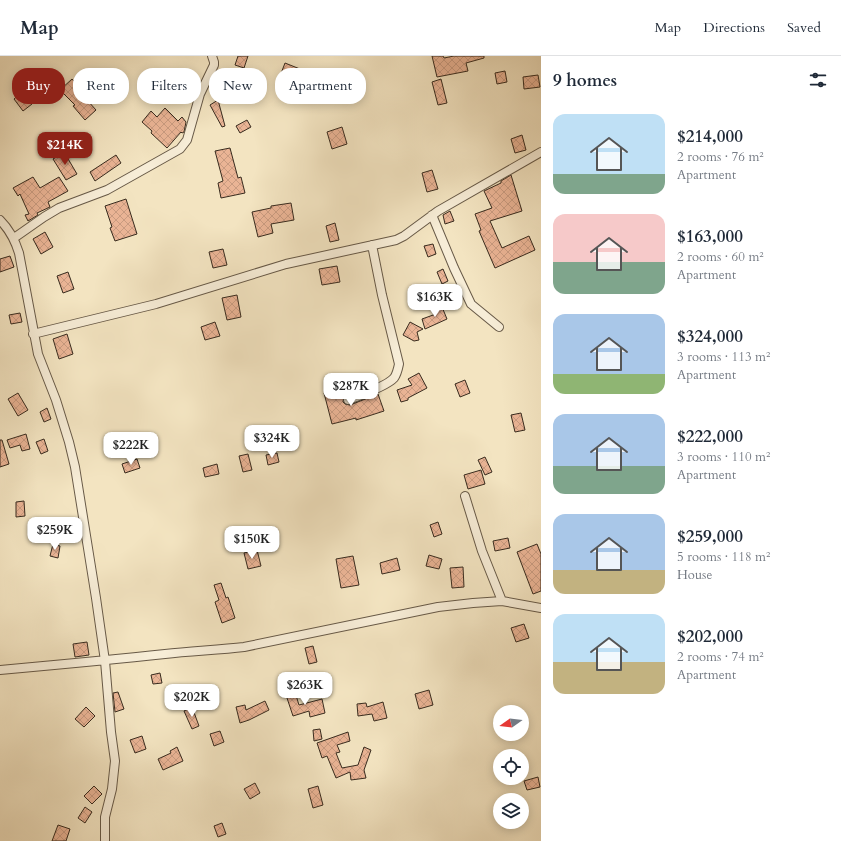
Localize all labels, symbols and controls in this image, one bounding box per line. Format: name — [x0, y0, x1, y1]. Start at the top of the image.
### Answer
text: Map — [20, 15, 59, 41]
text: Map — [655, 18, 681, 37]
text: Directions — [703, 18, 765, 37]
text: Saved — [787, 18, 821, 37]
chip: Buy — [12, 68, 65, 104]
chip: Rent — [73, 68, 129, 104]
chip: Filters — [137, 68, 201, 104]
chip: New — [209, 68, 267, 104]
chip: Apartment — [275, 68, 366, 104]
text: 9 homes — [553, 69, 617, 92]
icon: filters — [807, 69, 829, 91]
text: $214,000 — [677, 125, 743, 148]
icon: home — [585, 130, 633, 178]
pin: $214K — [37, 132, 93, 166]
text: $214K — [46, 136, 84, 154]
text: 2 rooms · 76 m² — [677, 148, 764, 166]
text: Apartment — [677, 166, 736, 184]
text: $163,000 — [677, 225, 743, 248]
icon: home — [585, 230, 633, 278]
text: 2 rooms · 60 m² — [677, 248, 764, 266]
text: Apartment — [677, 266, 736, 284]
pin: $163K — [407, 284, 463, 318]
text: $163K — [416, 288, 454, 306]
text: $324,000 — [677, 325, 743, 348]
icon: home — [585, 330, 633, 378]
text: 3 rooms · 113 m² — [677, 348, 770, 366]
text: Apartment — [677, 366, 736, 384]
pin: $287K — [323, 373, 379, 407]
text: $287K — [332, 377, 370, 395]
pin: $324K — [244, 425, 300, 459]
text: $222,000 — [677, 425, 743, 448]
text: $324K — [253, 429, 291, 447]
icon: home — [585, 430, 633, 478]
pin: $222K — [103, 432, 159, 466]
text: $222K — [112, 436, 150, 454]
text: 3 rooms · 110 m² — [677, 448, 770, 466]
text: Apartment — [677, 466, 736, 484]
pin: $259K — [27, 517, 83, 551]
text: $259K — [36, 521, 74, 539]
text: $259,000 — [677, 525, 743, 548]
pin: $150K — [224, 526, 280, 560]
text: $150K — [233, 530, 271, 548]
icon: home — [585, 530, 633, 578]
text: 5 rooms · 118 m² — [677, 548, 770, 566]
text: House — [677, 566, 712, 584]
text: $202,000 — [677, 625, 743, 648]
icon: home — [585, 630, 633, 678]
text: 2 rooms · 74 m² — [677, 648, 764, 666]
text: Apartment — [677, 666, 736, 684]
pin: $263K — [277, 672, 333, 706]
text: $263K — [286, 676, 324, 694]
pin: $202K — [164, 684, 220, 718]
text: $202K — [173, 688, 211, 706]
north arrow — [493, 705, 529, 741]
map controls — [493, 705, 529, 829]
button: locate — [493, 749, 529, 785]
button: layers — [493, 793, 529, 829]

